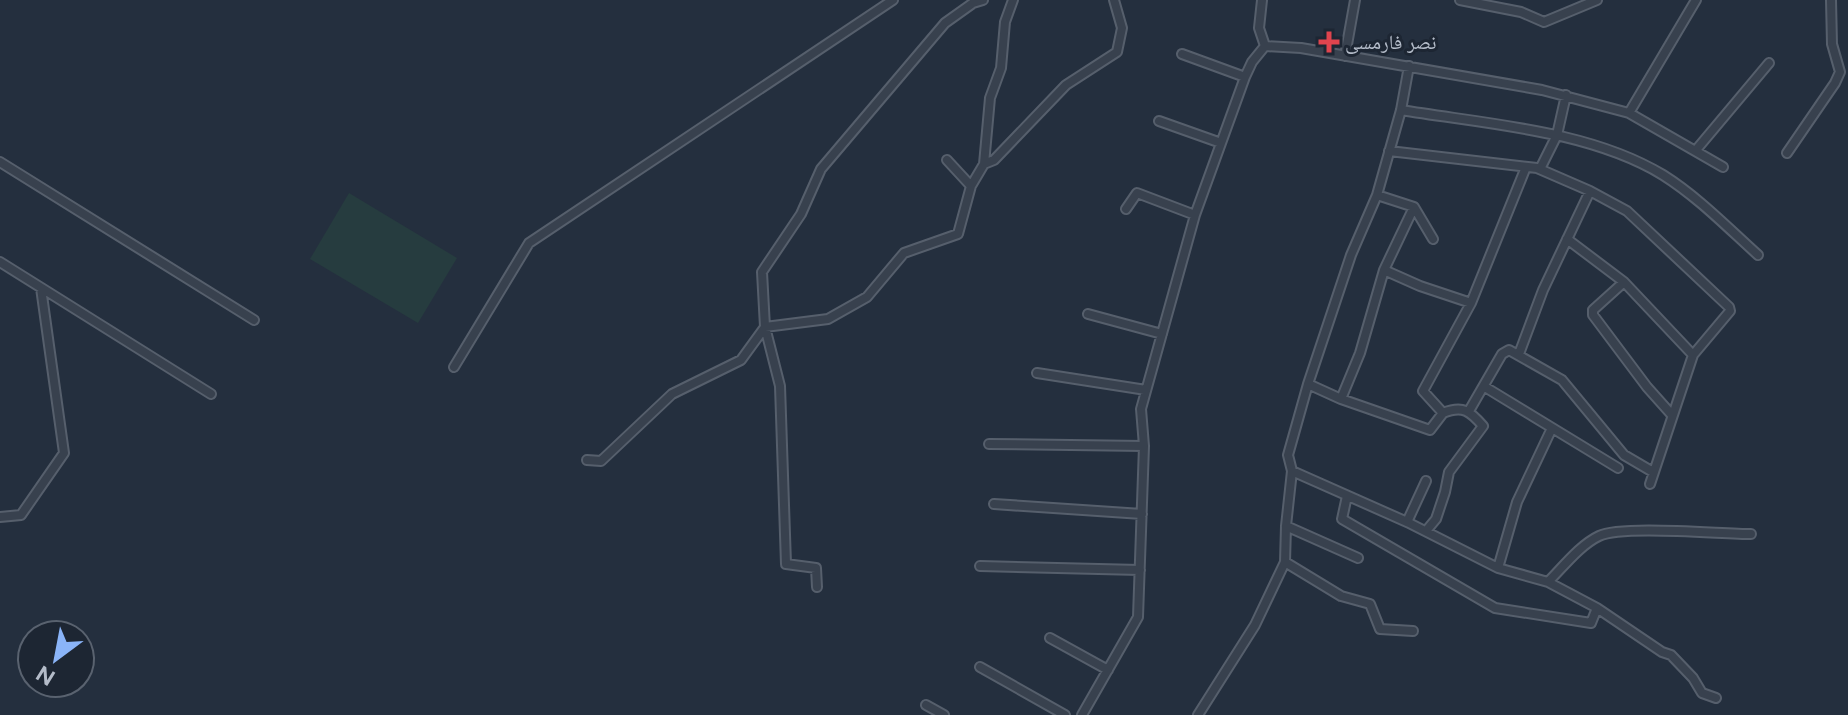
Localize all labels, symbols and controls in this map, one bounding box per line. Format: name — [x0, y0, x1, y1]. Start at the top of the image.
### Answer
place label: نصر فارمسی — [1345, 30, 1436, 54]
marker: نصر فارمسی — [1320, 33, 1338, 51]
north arrow — [16, 619, 96, 699]
text: N — [31, 660, 60, 691]

